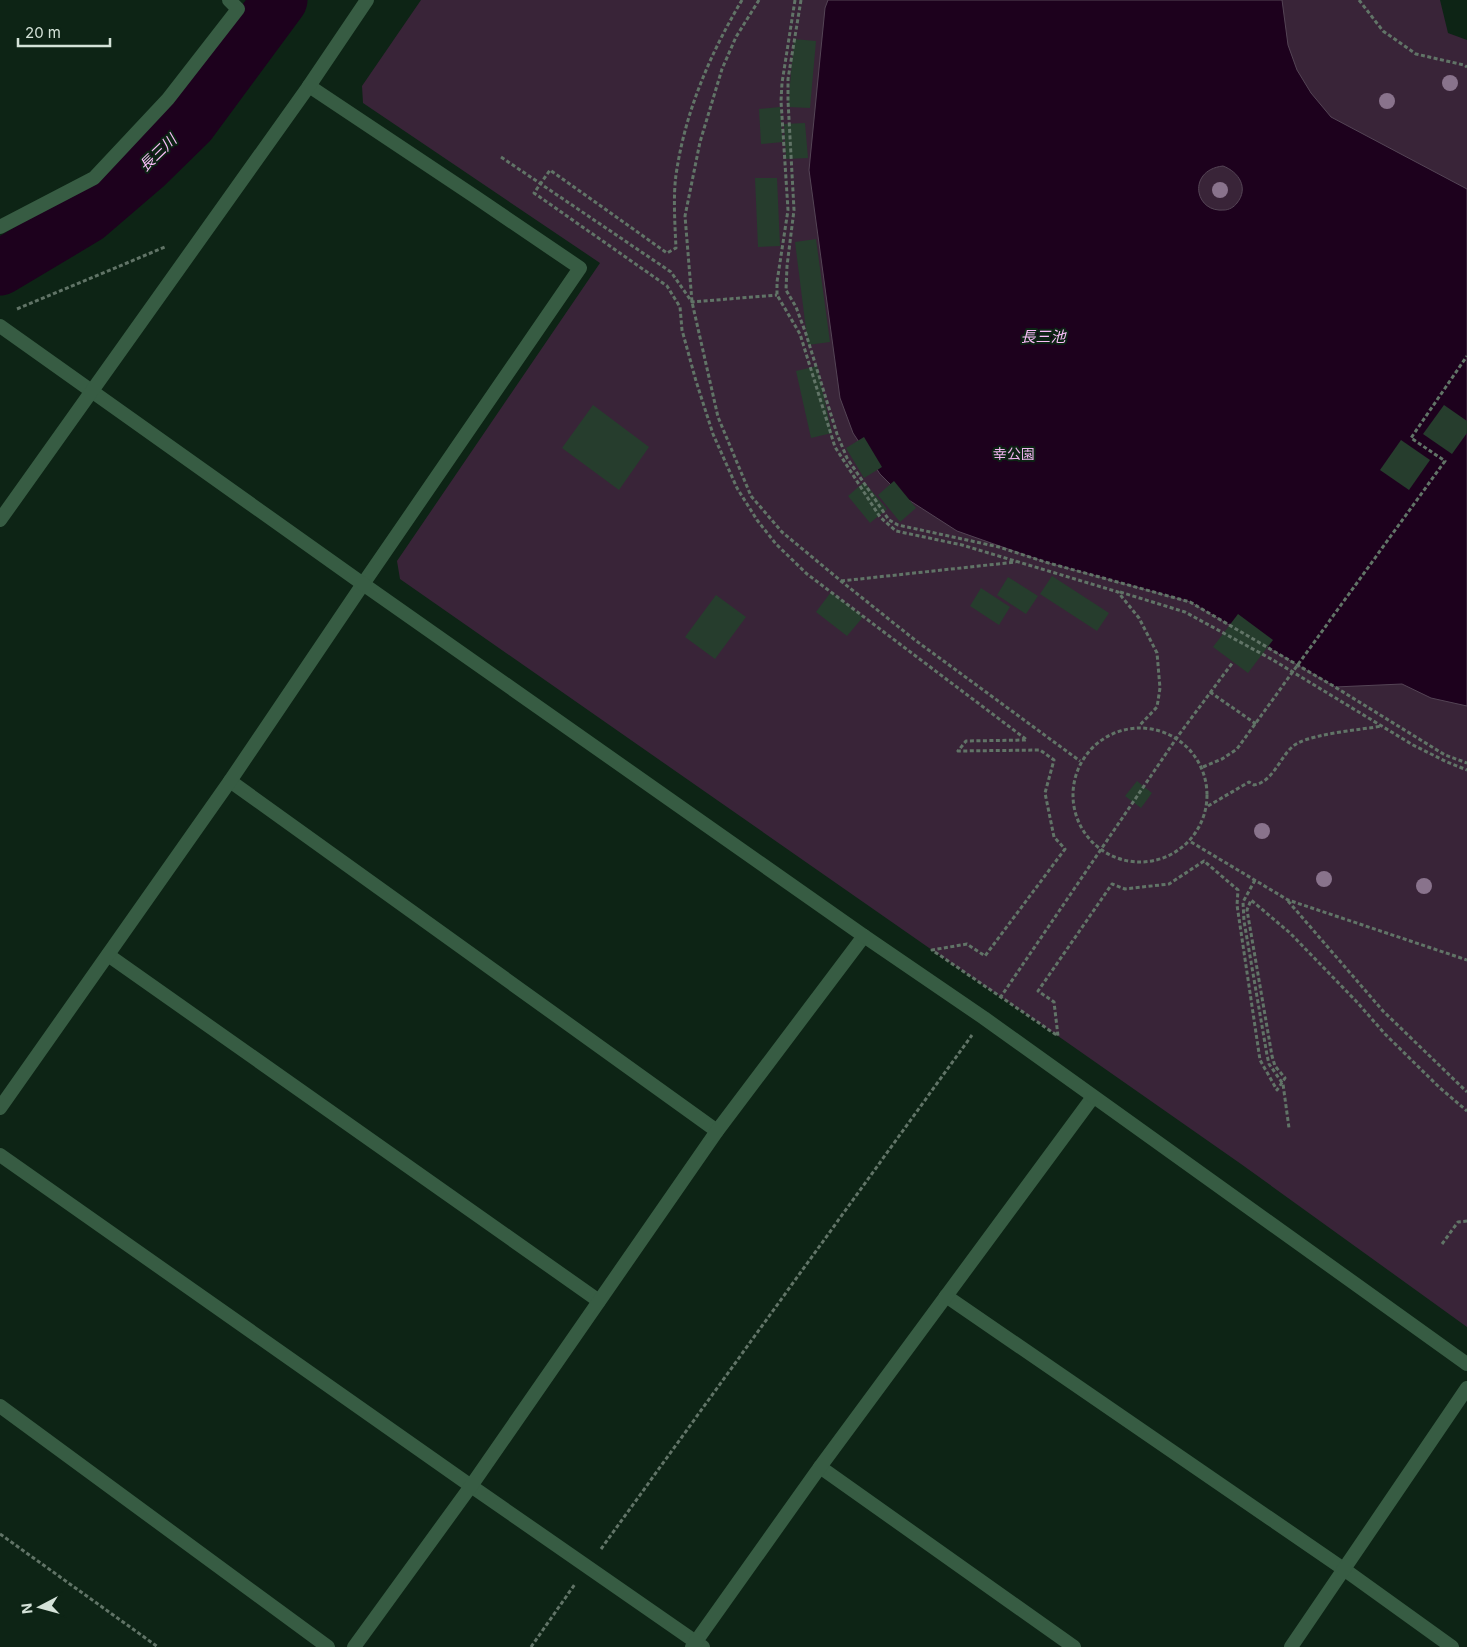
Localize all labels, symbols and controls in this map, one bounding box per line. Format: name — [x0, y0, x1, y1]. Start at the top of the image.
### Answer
scale bar — [18, 15, 110, 47]
text: 20 m — [25, 23, 61, 42]
water label: 長三川 — [135, 129, 182, 175]
water label: 長三池 — [1020, 327, 1067, 346]
park label: 幸公園 — [993, 445, 1035, 462]
north arrow — [15, 1582, 65, 1632]
text: N — [18, 1602, 36, 1615]

